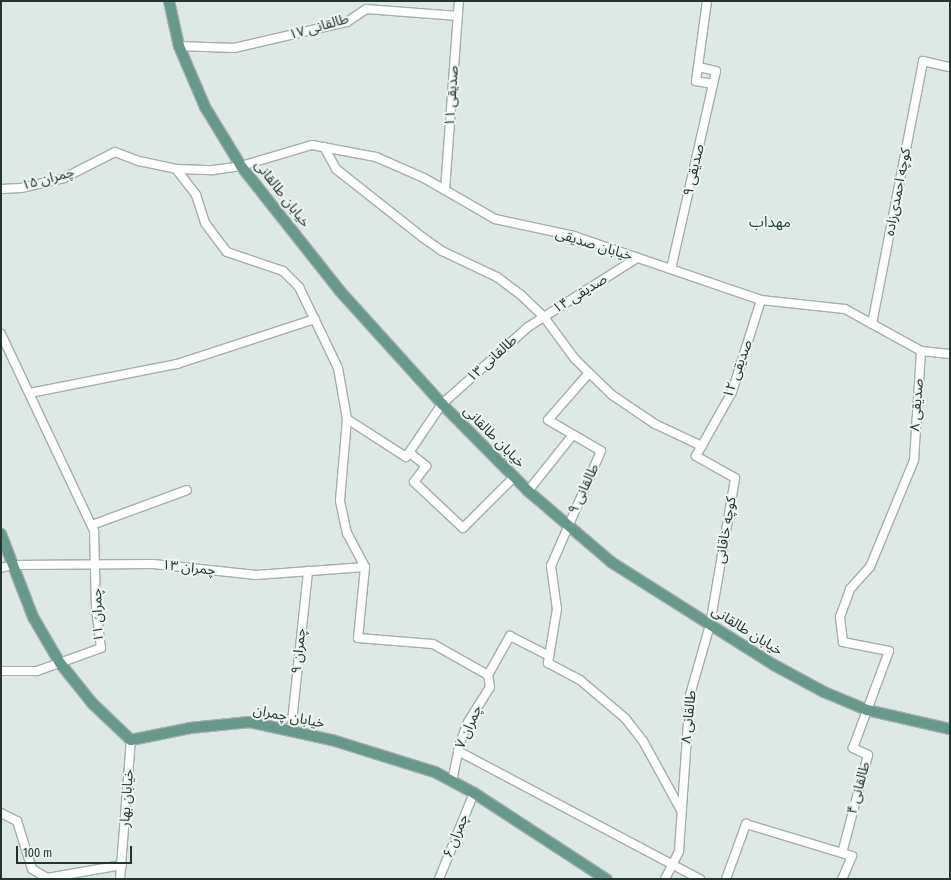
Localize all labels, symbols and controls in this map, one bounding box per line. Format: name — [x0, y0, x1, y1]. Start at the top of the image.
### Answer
street label: طالقانی ۱۷ — [287, 10, 351, 44]
street label: صدیقی ۱۱ — [441, 65, 463, 127]
street label: صدیقی ۹ — [680, 142, 708, 198]
street label: کوچه احمدی‌زاده — [881, 147, 915, 237]
street label: خیابان طالقانی — [251, 157, 313, 231]
street label: چمران ۱۵ — [20, 164, 76, 194]
district label: مهداب — [749, 214, 791, 232]
street label: خیابان صدیقی — [553, 225, 635, 265]
street label: صدیقی ۱۴ — [550, 271, 610, 317]
street label: طالقانی ۱۳ — [464, 332, 520, 386]
street label: صدیقی ۱۲ — [720, 338, 756, 400]
street label: صدیقی ۸ — [907, 378, 927, 432]
street label: خیابان طالقانی — [460, 403, 528, 471]
street label: طالقانی ۹ — [565, 461, 603, 517]
street label: کوچه خاقانی — [712, 495, 740, 565]
street label: چمران ۱۳ — [161, 557, 217, 579]
street label: چمران ۱۱ — [89, 588, 107, 642]
street label: خیابان طالقانی — [708, 603, 786, 659]
street label: چمران ۹ — [288, 627, 310, 675]
street label: طالقانی ۸ — [678, 689, 700, 745]
street label: خیابان چمران — [252, 702, 326, 732]
street label: چمران ۷ — [452, 703, 486, 751]
street label: طالقانی ۴ — [844, 760, 874, 816]
street label: خیابان بهار — [117, 768, 137, 828]
street label: چمران ۶ — [440, 812, 472, 860]
scale bar — [18, 838, 134, 864]
text: 100 m — [23, 846, 52, 860]

